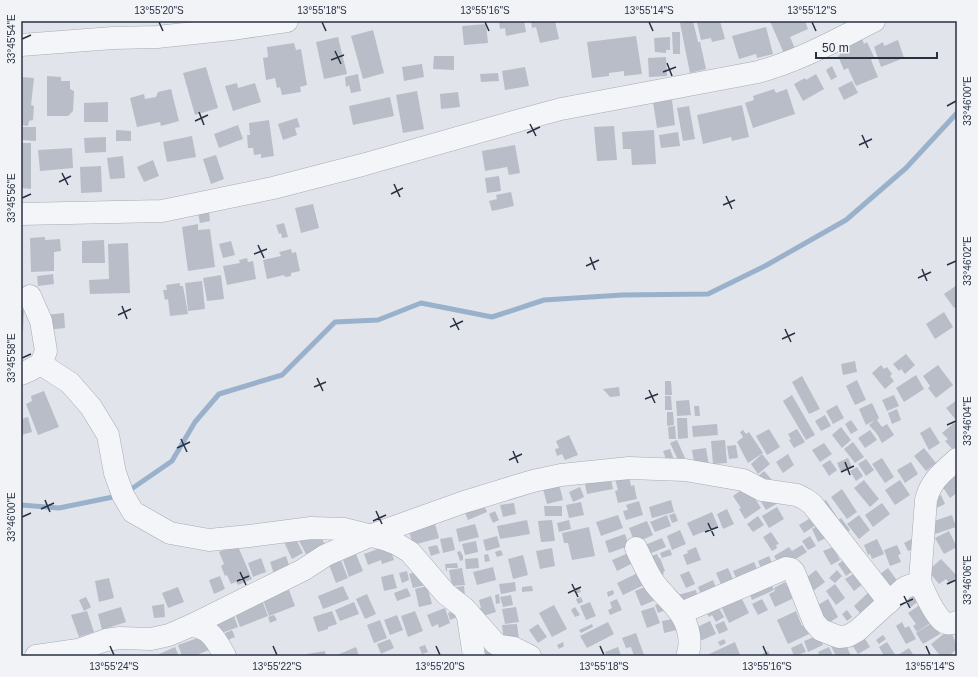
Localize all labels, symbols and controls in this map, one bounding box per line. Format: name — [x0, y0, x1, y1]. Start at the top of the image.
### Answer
text: 13°55'20"S — [134, 5, 184, 16]
text: 13°55'18"S — [297, 5, 347, 16]
text: 13°55'16"S — [460, 5, 510, 16]
text: 13°55'14"S — [624, 5, 674, 16]
text: 13°55'12"S — [787, 5, 837, 16]
text: 33°45'54"E — [6, 14, 17, 64]
scale bar — [816, 34, 937, 60]
text: 50 m — [822, 41, 849, 55]
text: 33°46'00"E — [962, 76, 973, 126]
text: 33°45'56"E — [6, 173, 17, 223]
text: 33°46'02"E — [962, 236, 973, 286]
text: 33°45'58"E — [6, 333, 17, 383]
text: 33°46'04"E — [962, 396, 973, 446]
text: 33°46'00"E — [6, 492, 17, 542]
text: 33°46'06"E — [962, 555, 973, 605]
text: 13°55'24"S — [89, 661, 139, 672]
text: 13°55'22"S — [252, 661, 302, 672]
text: 13°55'20"S — [415, 661, 465, 672]
text: 13°55'18"S — [579, 661, 629, 672]
text: 13°55'16"S — [742, 661, 792, 672]
text: 13°55'14"S — [905, 661, 955, 672]

